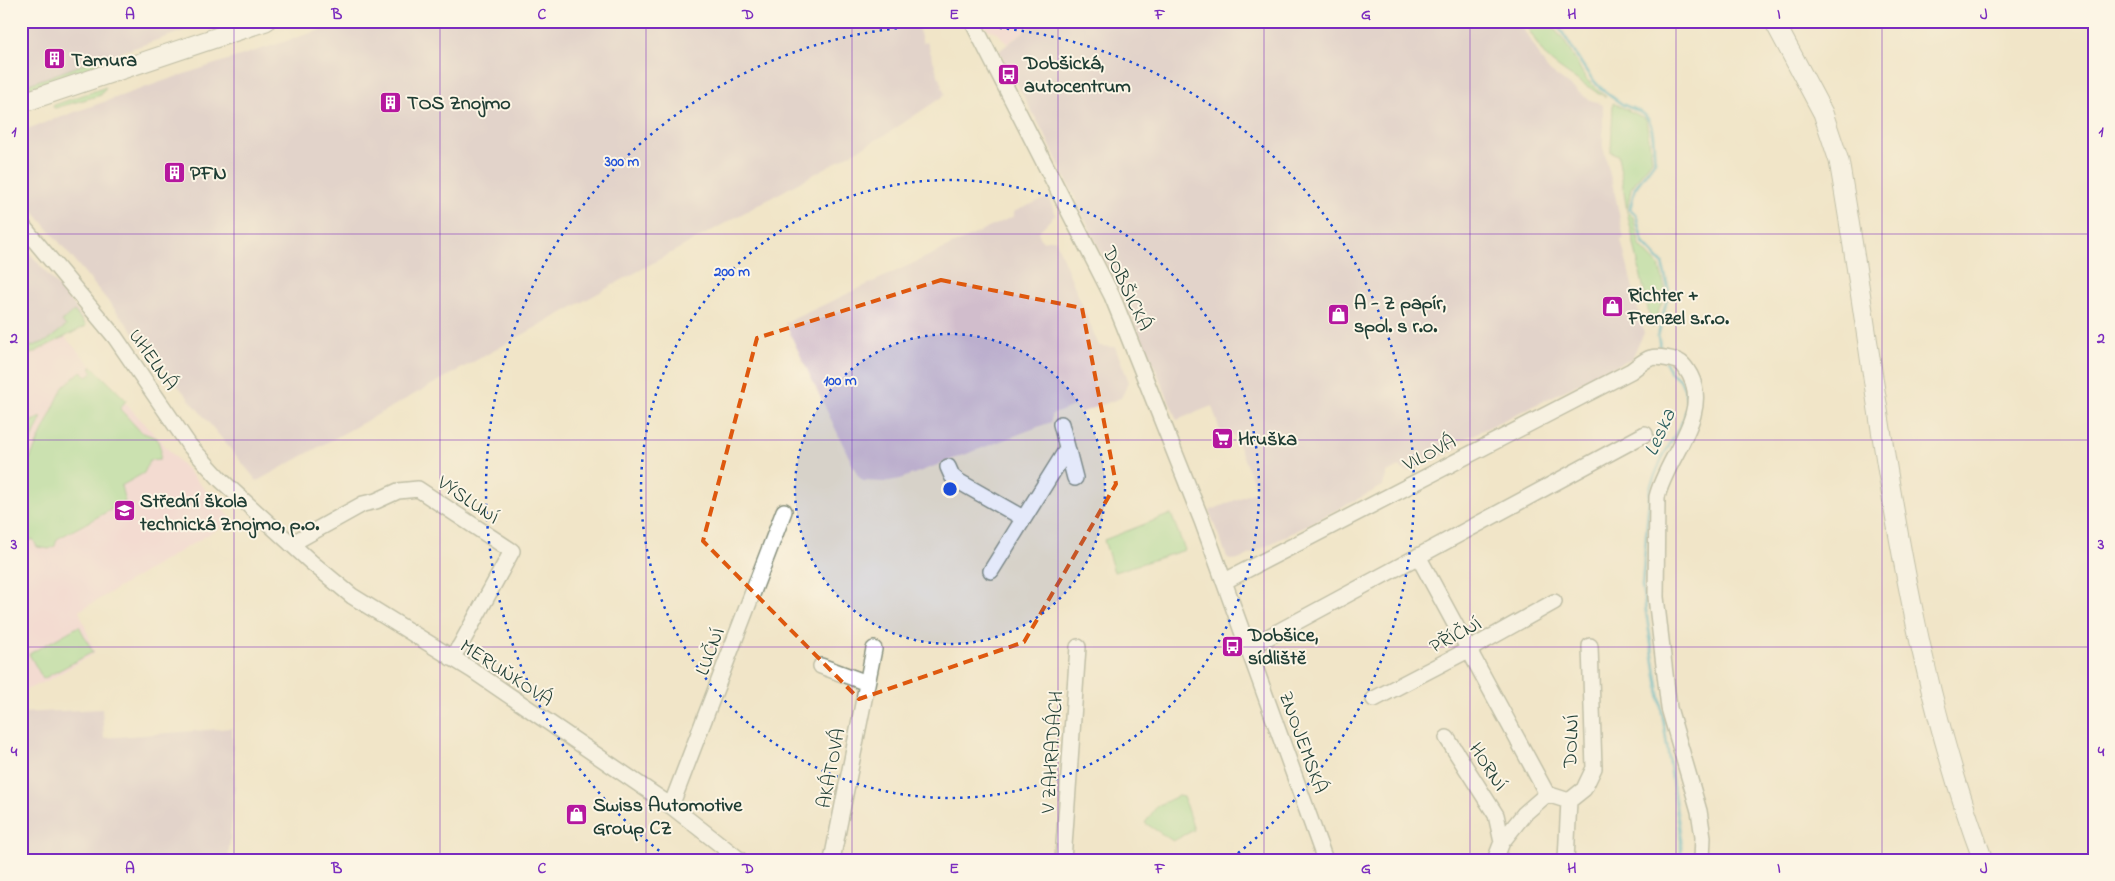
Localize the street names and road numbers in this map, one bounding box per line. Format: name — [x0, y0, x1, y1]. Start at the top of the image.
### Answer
street label: DOBŠICKÁ — [1093, 241, 1158, 336]
street label: UHELNÁ — [120, 324, 184, 397]
street label: VILOVÁ — [1398, 429, 1462, 480]
street label: VÝSLUNÍ — [430, 469, 505, 533]
street label: PŘÍČNÍ — [1425, 610, 1487, 662]
street label: LUČNÍ — [689, 624, 734, 680]
street label: MERUŇKOVÁ — [453, 633, 558, 715]
street label: ZNOJEMSKÁ — [1270, 688, 1334, 798]
street label: V ZAHRADÁCH — [1035, 690, 1072, 815]
street label: DOLNÍ — [1557, 714, 1588, 769]
street label: AKÁTOVÁ — [811, 726, 854, 811]
street label: HORNÍ — [1460, 737, 1513, 797]

